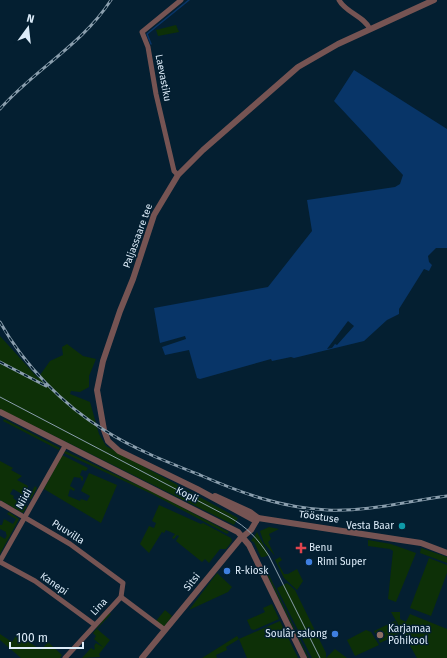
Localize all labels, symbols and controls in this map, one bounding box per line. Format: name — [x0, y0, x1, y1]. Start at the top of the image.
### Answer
north arrow — [8, 8, 48, 48]
text: N — [25, 12, 36, 26]
street label: Laevastiku — [153, 53, 173, 103]
street label: Paljassaare tee — [121, 202, 155, 270]
street label: Kopli — [174, 485, 200, 506]
street label: Niidi — [14, 487, 34, 511]
street label: Tööstuse — [298, 508, 340, 526]
street label: Puuvilla — [50, 517, 86, 547]
place label: Vesta Baar — [346, 520, 394, 532]
marker: Vesta Baar — [397, 521, 407, 531]
place label: Benu — [309, 542, 332, 554]
marker: Benu — [296, 543, 306, 553]
place label: Rimi Super — [317, 556, 367, 568]
marker: Rimi Super — [304, 557, 314, 567]
place label: R-kiosk — [235, 565, 269, 577]
marker: R-kiosk — [222, 566, 232, 576]
street label: Kanepi — [38, 570, 70, 598]
street label: Sitsi — [181, 571, 203, 593]
street label: Lina — [88, 596, 110, 618]
place label: Karjamaa Põhikool — [388, 623, 431, 647]
scale bar — [10, 624, 83, 650]
place label: Soulâr salong — [265, 628, 328, 640]
marker: Soulâr salong — [330, 629, 340, 639]
marker: Karjamaa Põhikool — [375, 630, 385, 640]
text: 100 m — [16, 631, 48, 645]

